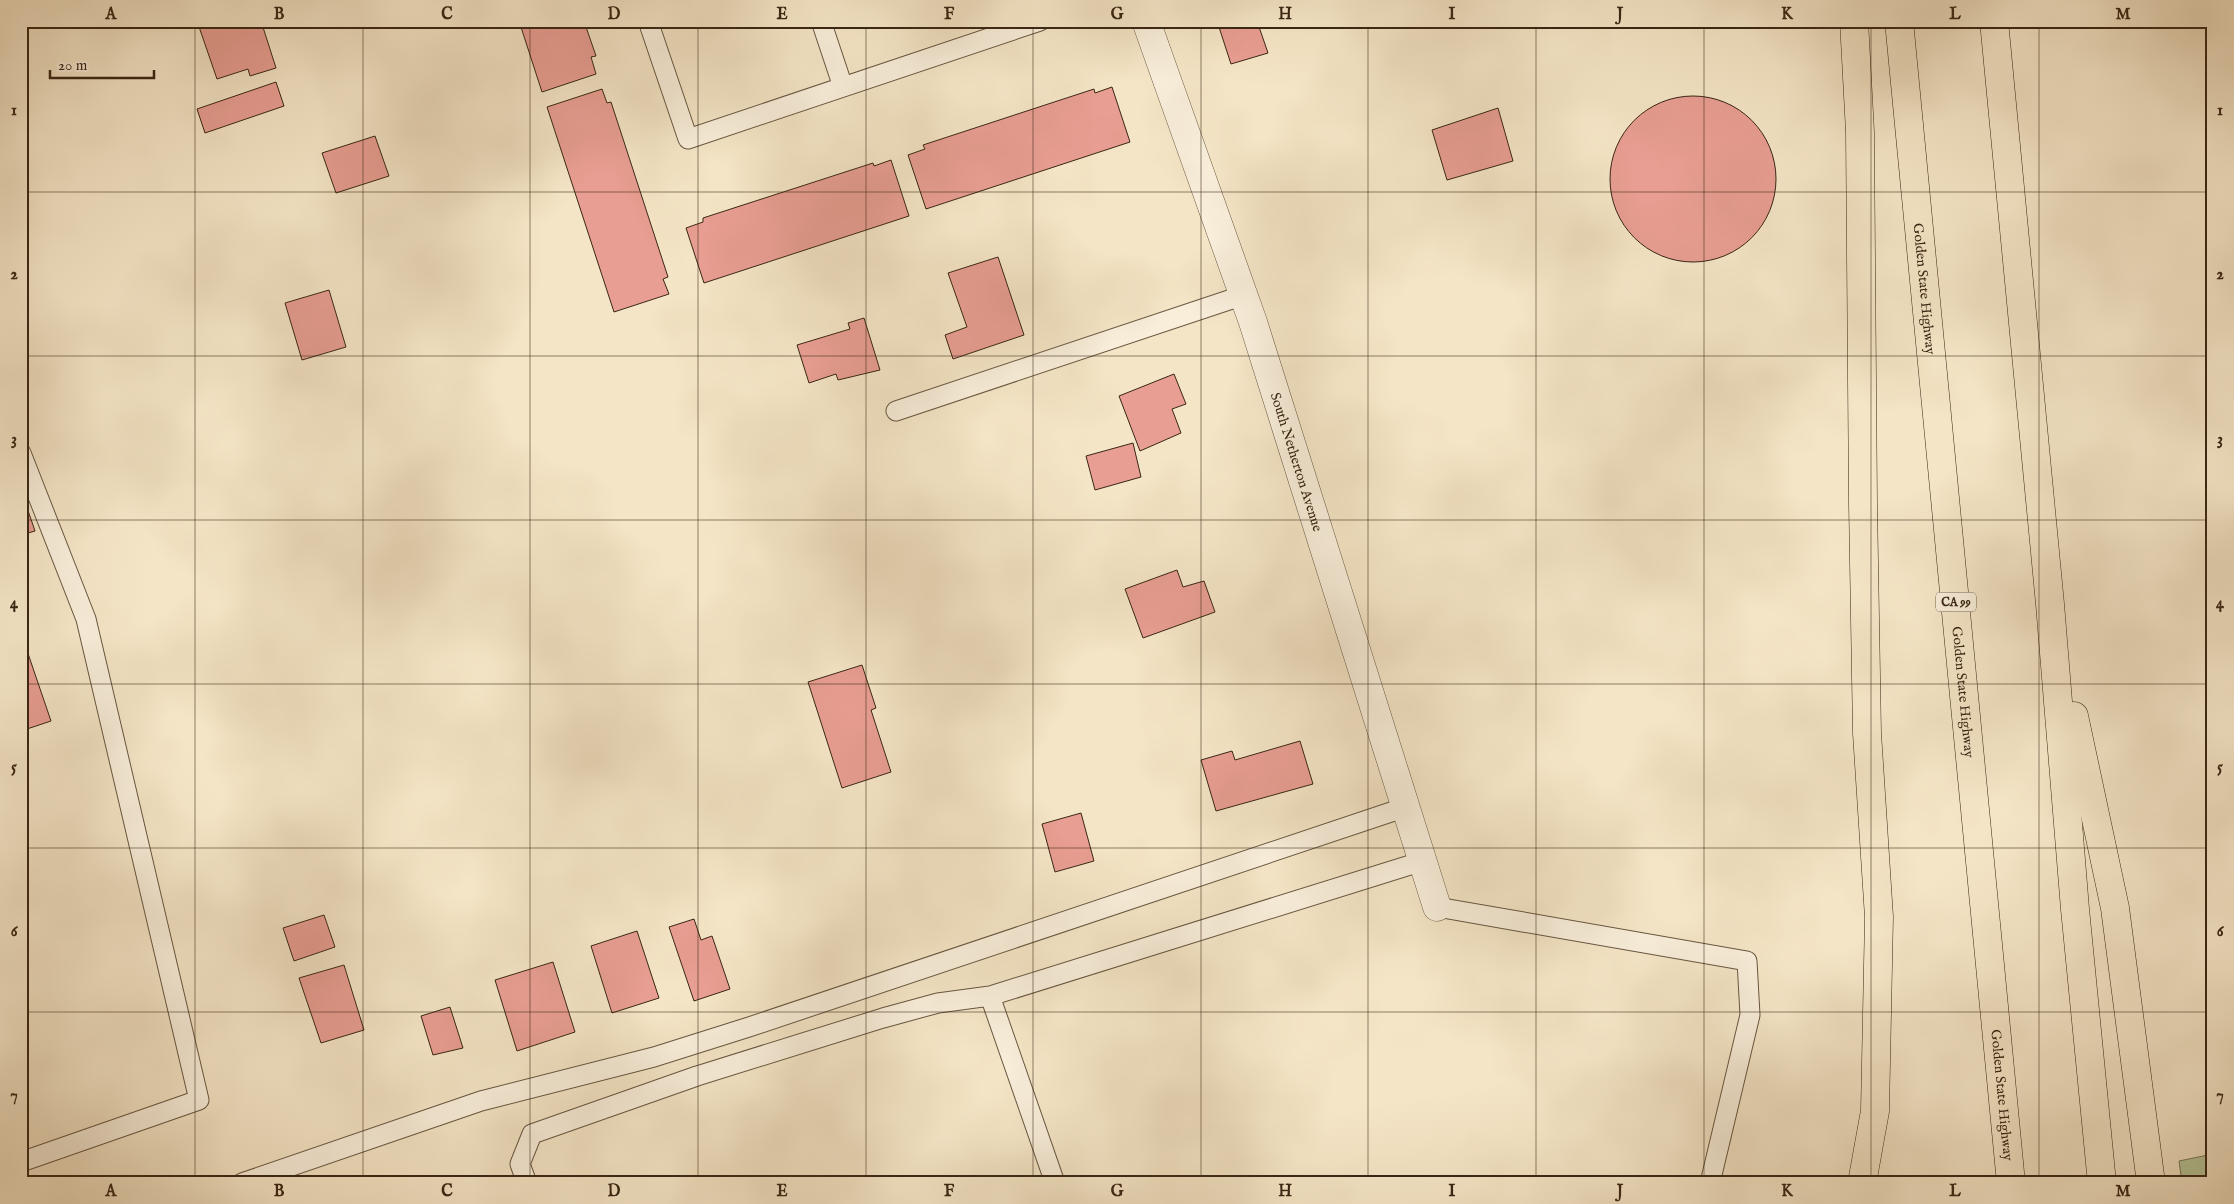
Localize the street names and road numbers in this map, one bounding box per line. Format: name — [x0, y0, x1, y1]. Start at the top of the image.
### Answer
street label: Golden State Highway — [1909, 222, 1939, 355]
street label: South Netherton Avenue — [1266, 390, 1327, 534]
road number: CA 99 — [1936, 592, 1976, 612]
street label: Golden State Highway — [1947, 625, 1978, 759]
street label: Golden State Highway — [1986, 1029, 2017, 1162]

